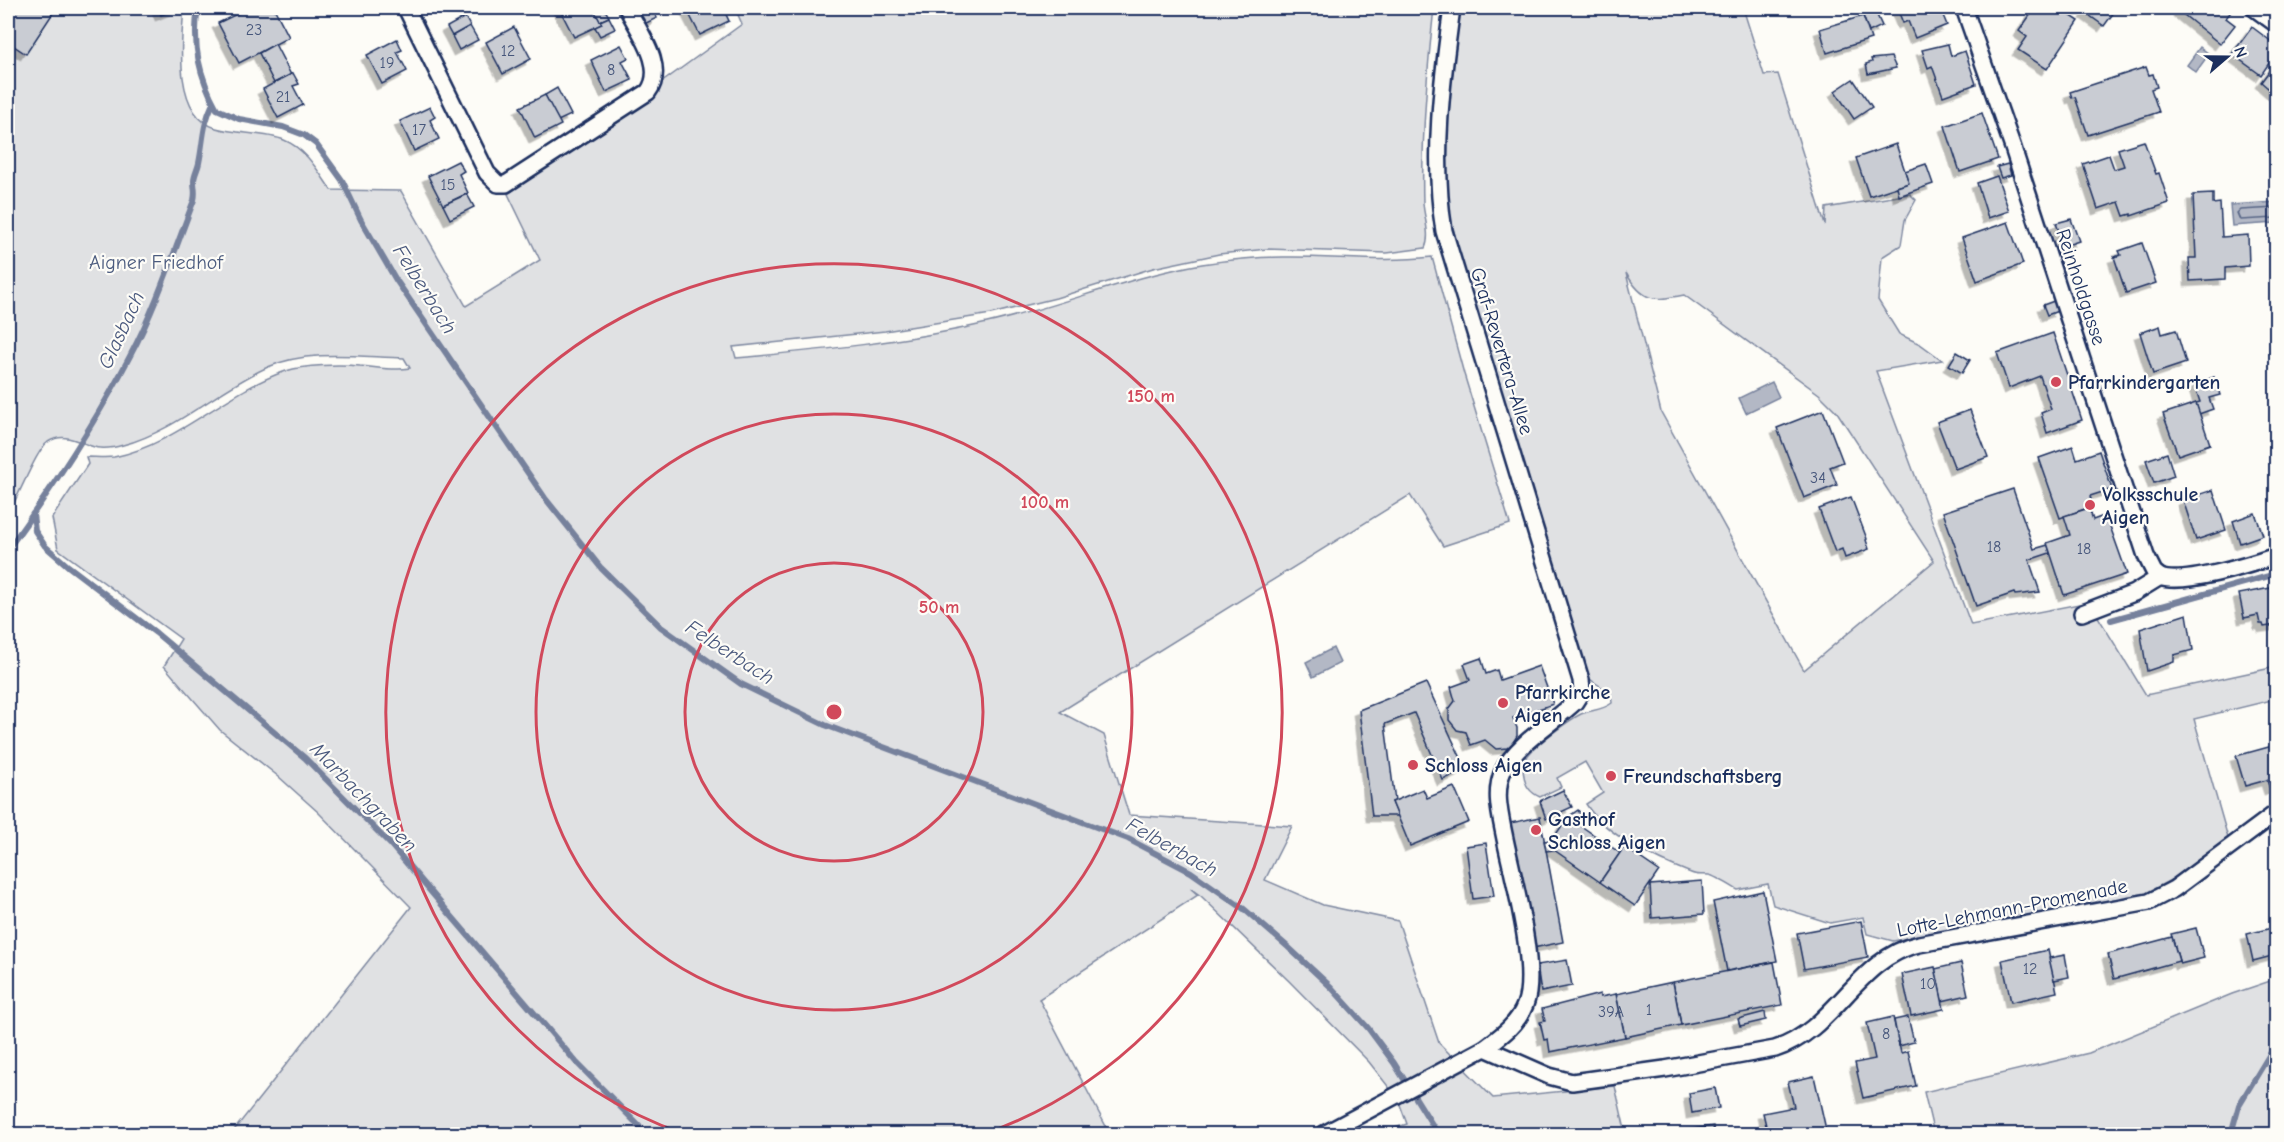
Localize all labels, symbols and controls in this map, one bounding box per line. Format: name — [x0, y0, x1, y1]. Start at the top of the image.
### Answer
house number: 23 — [246, 21, 262, 39]
north arrow — [2197, 27, 2257, 87]
house number: 12 — [501, 42, 515, 60]
text: N — [2230, 44, 2250, 60]
house number: 19 — [380, 54, 394, 72]
house number: 8 — [607, 61, 615, 79]
house number: 21 — [276, 88, 290, 106]
house number: 17 — [412, 121, 426, 139]
house number: 15 — [440, 176, 456, 194]
street label: Reinholdgasse — [2051, 226, 2111, 348]
water label: Felberbach — [388, 240, 462, 338]
park label: Aigner Friedhof — [89, 251, 224, 274]
street label: Graf-Revertera-Allee — [1466, 265, 1538, 437]
water label: Glasbach — [93, 287, 149, 373]
place label: Pfarrkindergarten — [2068, 371, 2220, 394]
marker: Pfarrkindergarten — [2049, 375, 2063, 389]
text: 150 m — [1127, 386, 1175, 407]
house number: 34 — [1810, 469, 1826, 487]
place label: Volksschule Aigen — [2102, 483, 2198, 529]
text: 100 m — [1021, 492, 1069, 513]
marker: Volksschule Aigen — [2083, 498, 2097, 512]
house number: 18 — [1987, 538, 2001, 556]
house number: 18 — [2077, 540, 2091, 558]
text: 50 m — [919, 597, 959, 618]
water label: Felberbach — [681, 614, 779, 690]
place label: Pfarrkirche Aigen — [1515, 681, 1610, 727]
marker: Pfarrkirche Aigen — [1496, 696, 1510, 710]
centre of rings — [824, 702, 844, 722]
water label: Marbachgraben — [305, 736, 422, 857]
place label: Schloss Aigen — [1425, 754, 1543, 777]
marker: Schloss Aigen — [1406, 758, 1420, 772]
place label: Freundschaftsberg — [1623, 765, 1782, 788]
marker: Freundschaftsberg — [1604, 769, 1618, 783]
place label: Gasthof Schloss Aigen — [1548, 808, 1666, 854]
water label: Felberbach — [1122, 812, 1222, 882]
marker: Gasthof Schloss Aigen — [1529, 823, 1543, 837]
street label: Lotte-Lehmann-Promenade — [1895, 874, 2129, 942]
house number: 12 — [2023, 960, 2037, 978]
house number: 10 — [1920, 975, 1936, 993]
house number: 1 — [1646, 1001, 1652, 1019]
house number: 39A — [1598, 1003, 1624, 1021]
house number: 8 — [1882, 1025, 1890, 1043]

